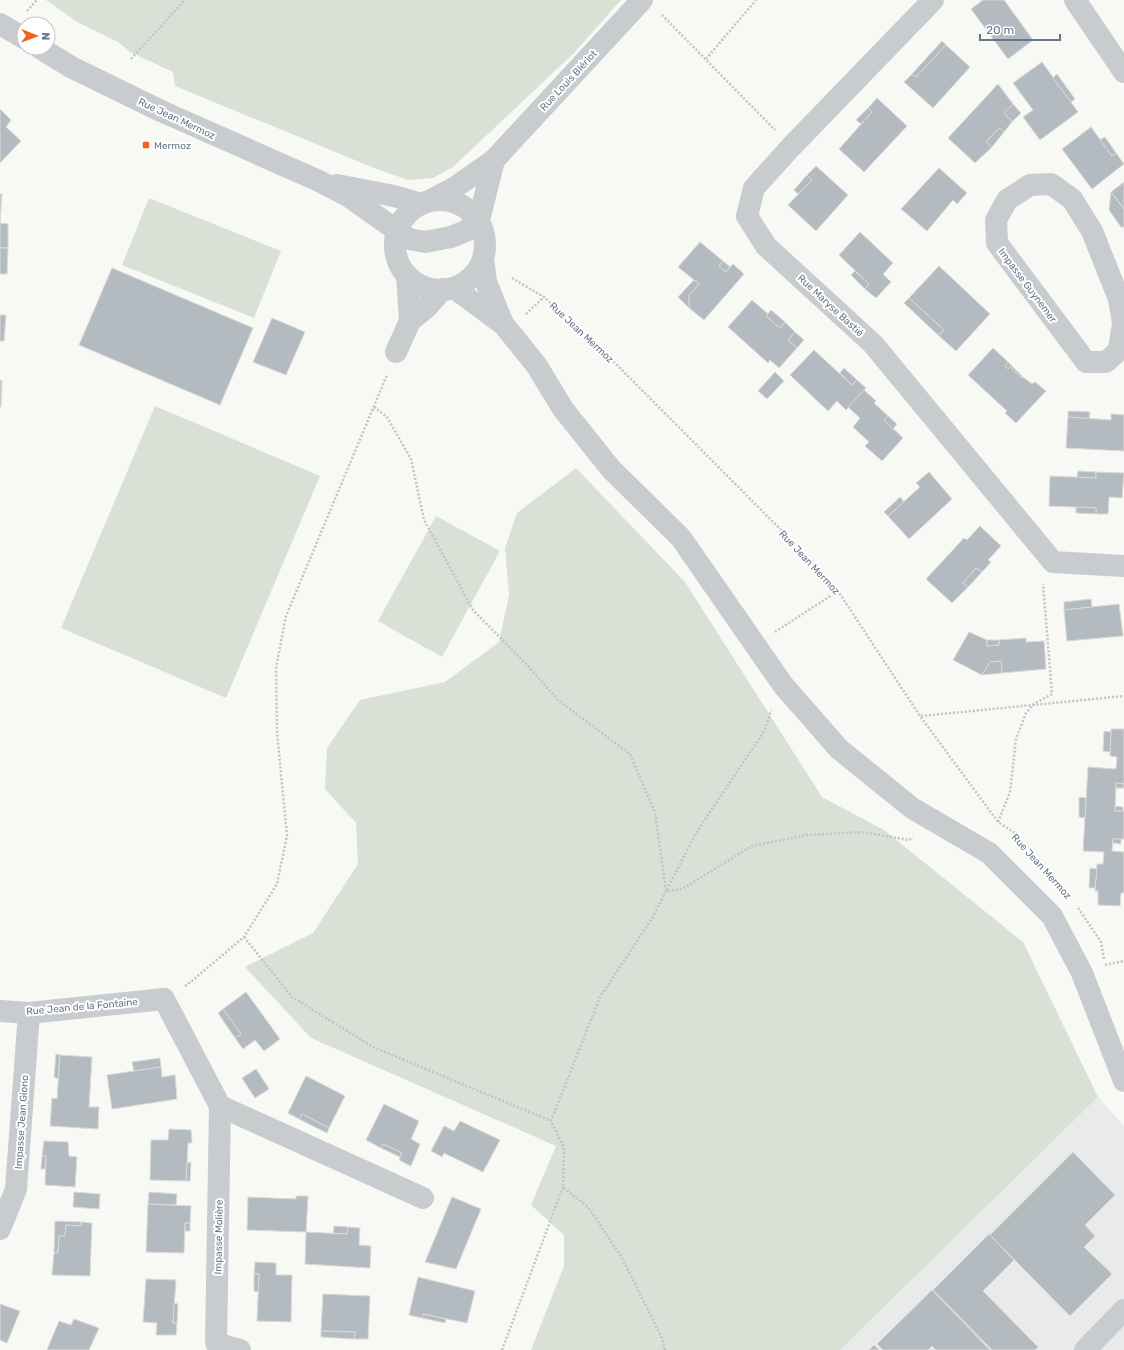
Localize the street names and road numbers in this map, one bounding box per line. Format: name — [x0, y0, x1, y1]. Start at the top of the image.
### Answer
street label: Rue Louis Blériot — [538, 48, 600, 113]
street label: Rue Jean Mermoz — [136, 96, 217, 142]
street label: Impasse Guynemer — [995, 246, 1059, 325]
street label: Rue Maryse Bastié — [795, 272, 866, 340]
street label: Rue Jean Mermoz — [547, 300, 616, 366]
street label: Rue Jean Mermoz — [776, 528, 842, 597]
street label: Rue Jean Mermoz — [1009, 832, 1074, 902]
street label: Rue Jean de la Fontaine — [26, 996, 139, 1018]
street label: Impasse Jean Giono — [13, 1074, 31, 1169]
street label: Impasse Molière — [212, 1199, 226, 1275]

